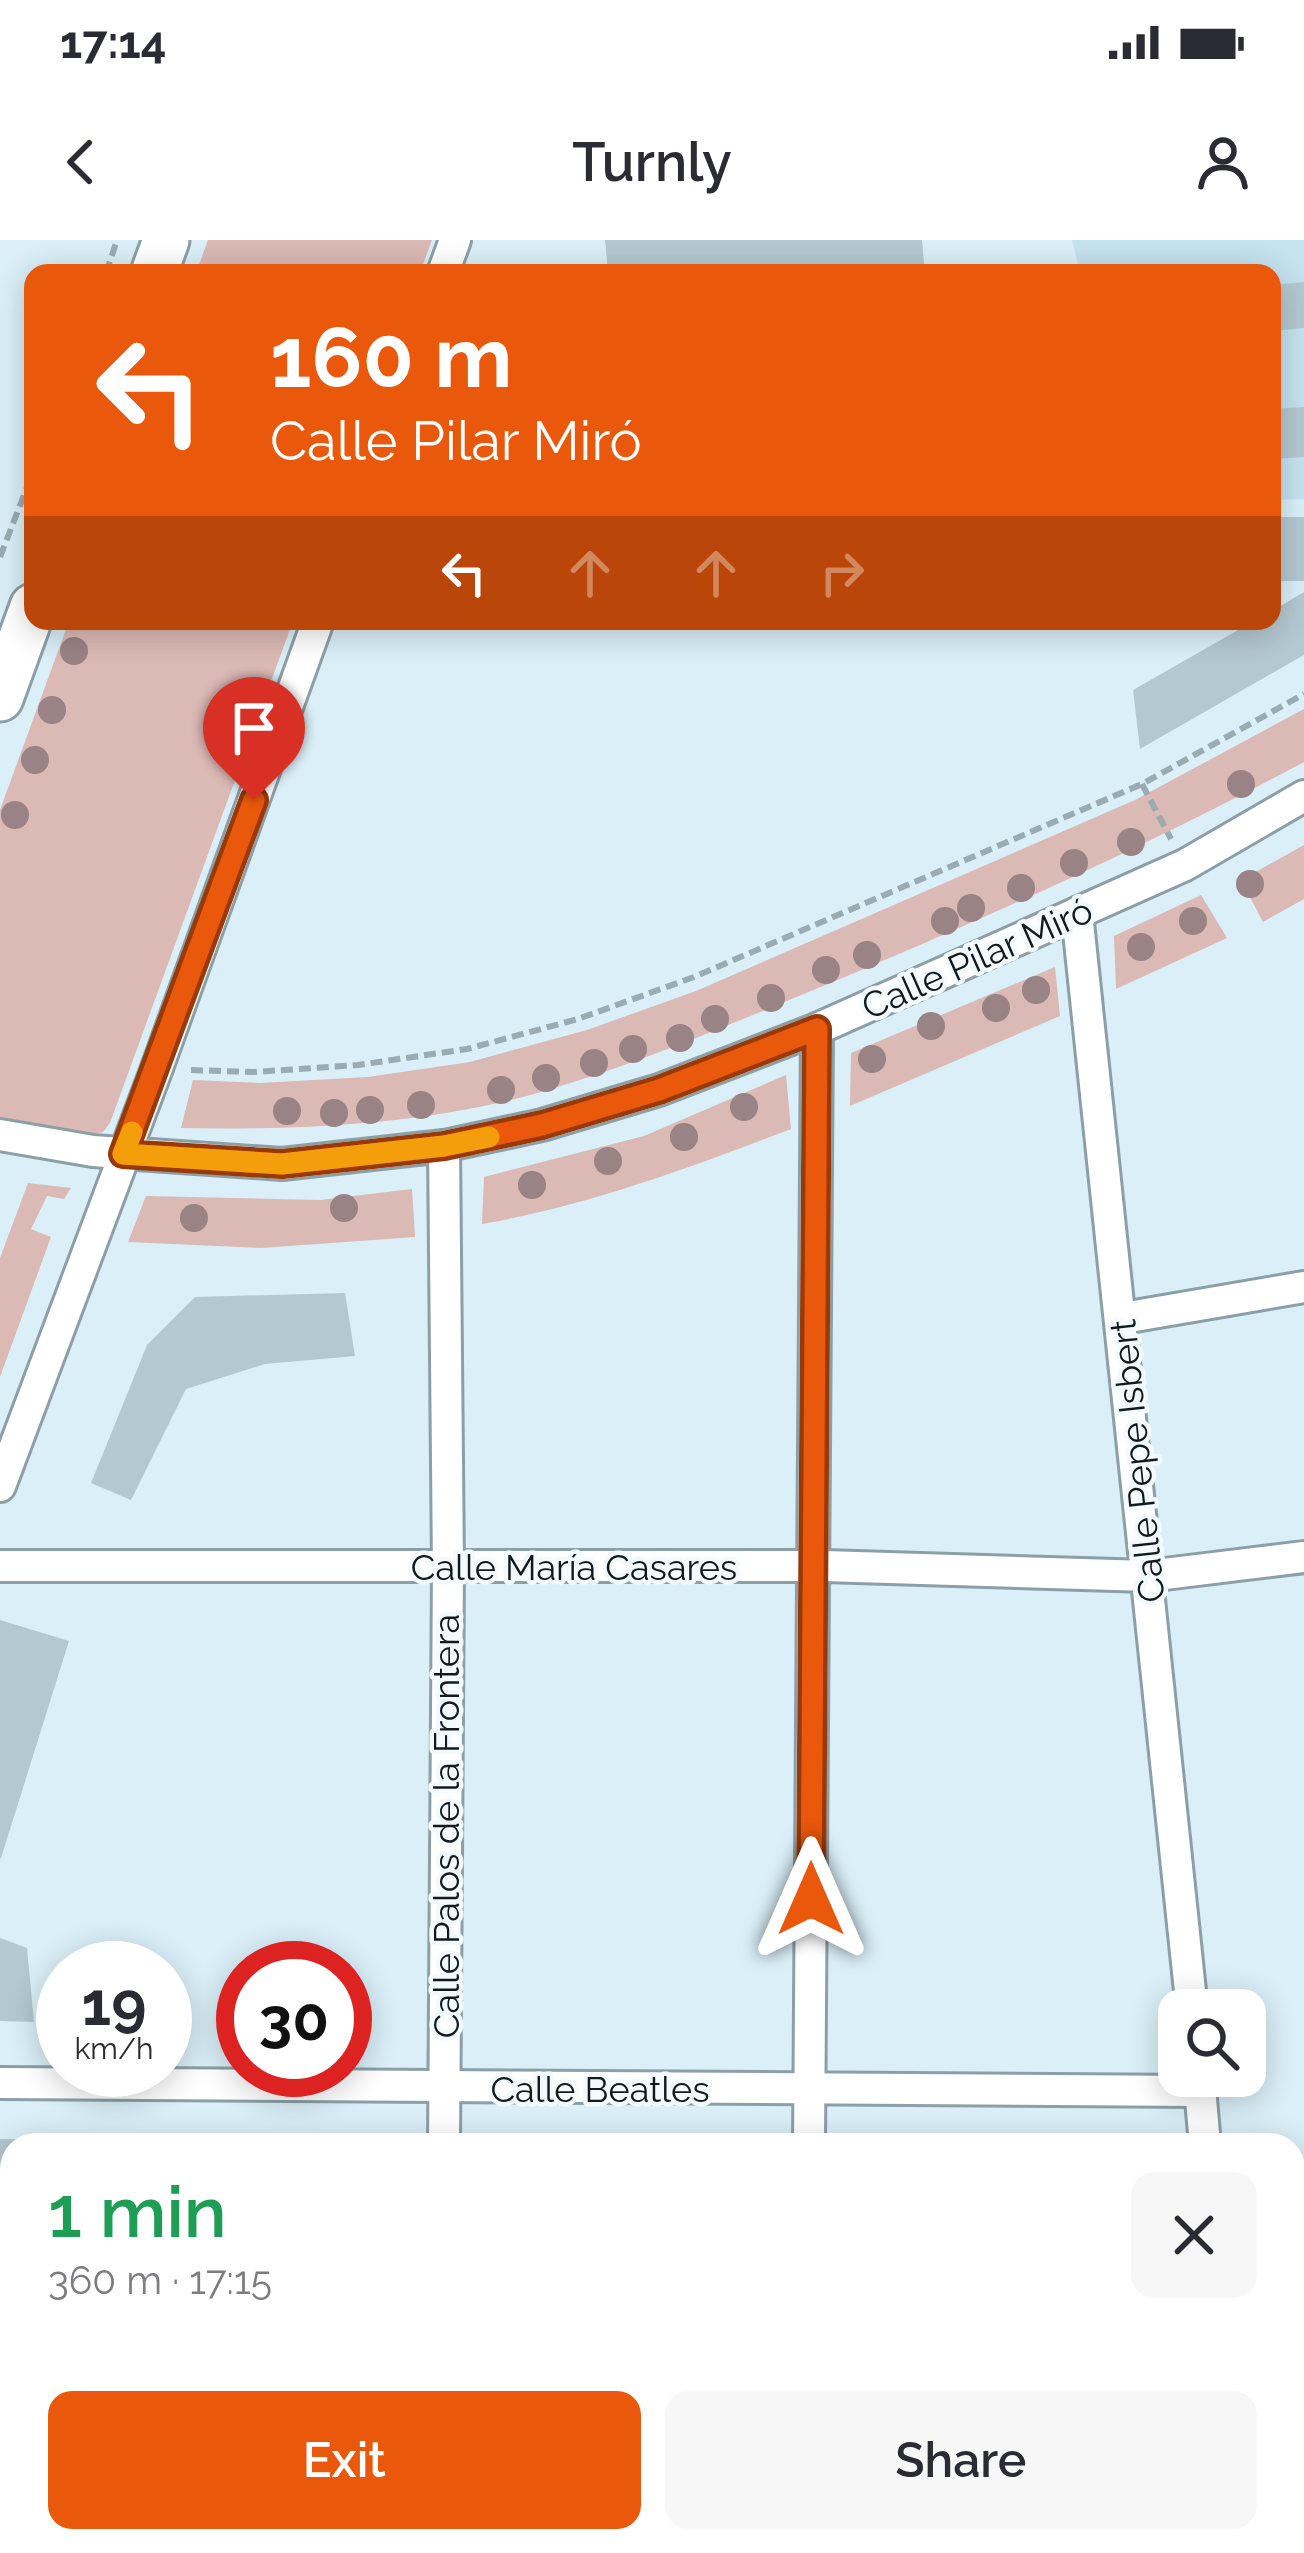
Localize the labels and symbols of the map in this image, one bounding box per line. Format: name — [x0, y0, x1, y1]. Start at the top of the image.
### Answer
pin — [203, 677, 305, 800]
street label: Calle Pilar Miró — [855, 888, 1099, 1028]
street label: Calle Pepe Isbert — [1101, 1318, 1173, 1604]
street label: Calle María Casares — [411, 1546, 737, 1588]
street label: Calle Palos de la Frontera — [425, 1614, 467, 2038]
position arrow — [748, 1836, 874, 1962]
speed limit sign: 30 — [216, 1941, 372, 2097]
street label: Calle Beatles — [490, 2068, 710, 2110]

